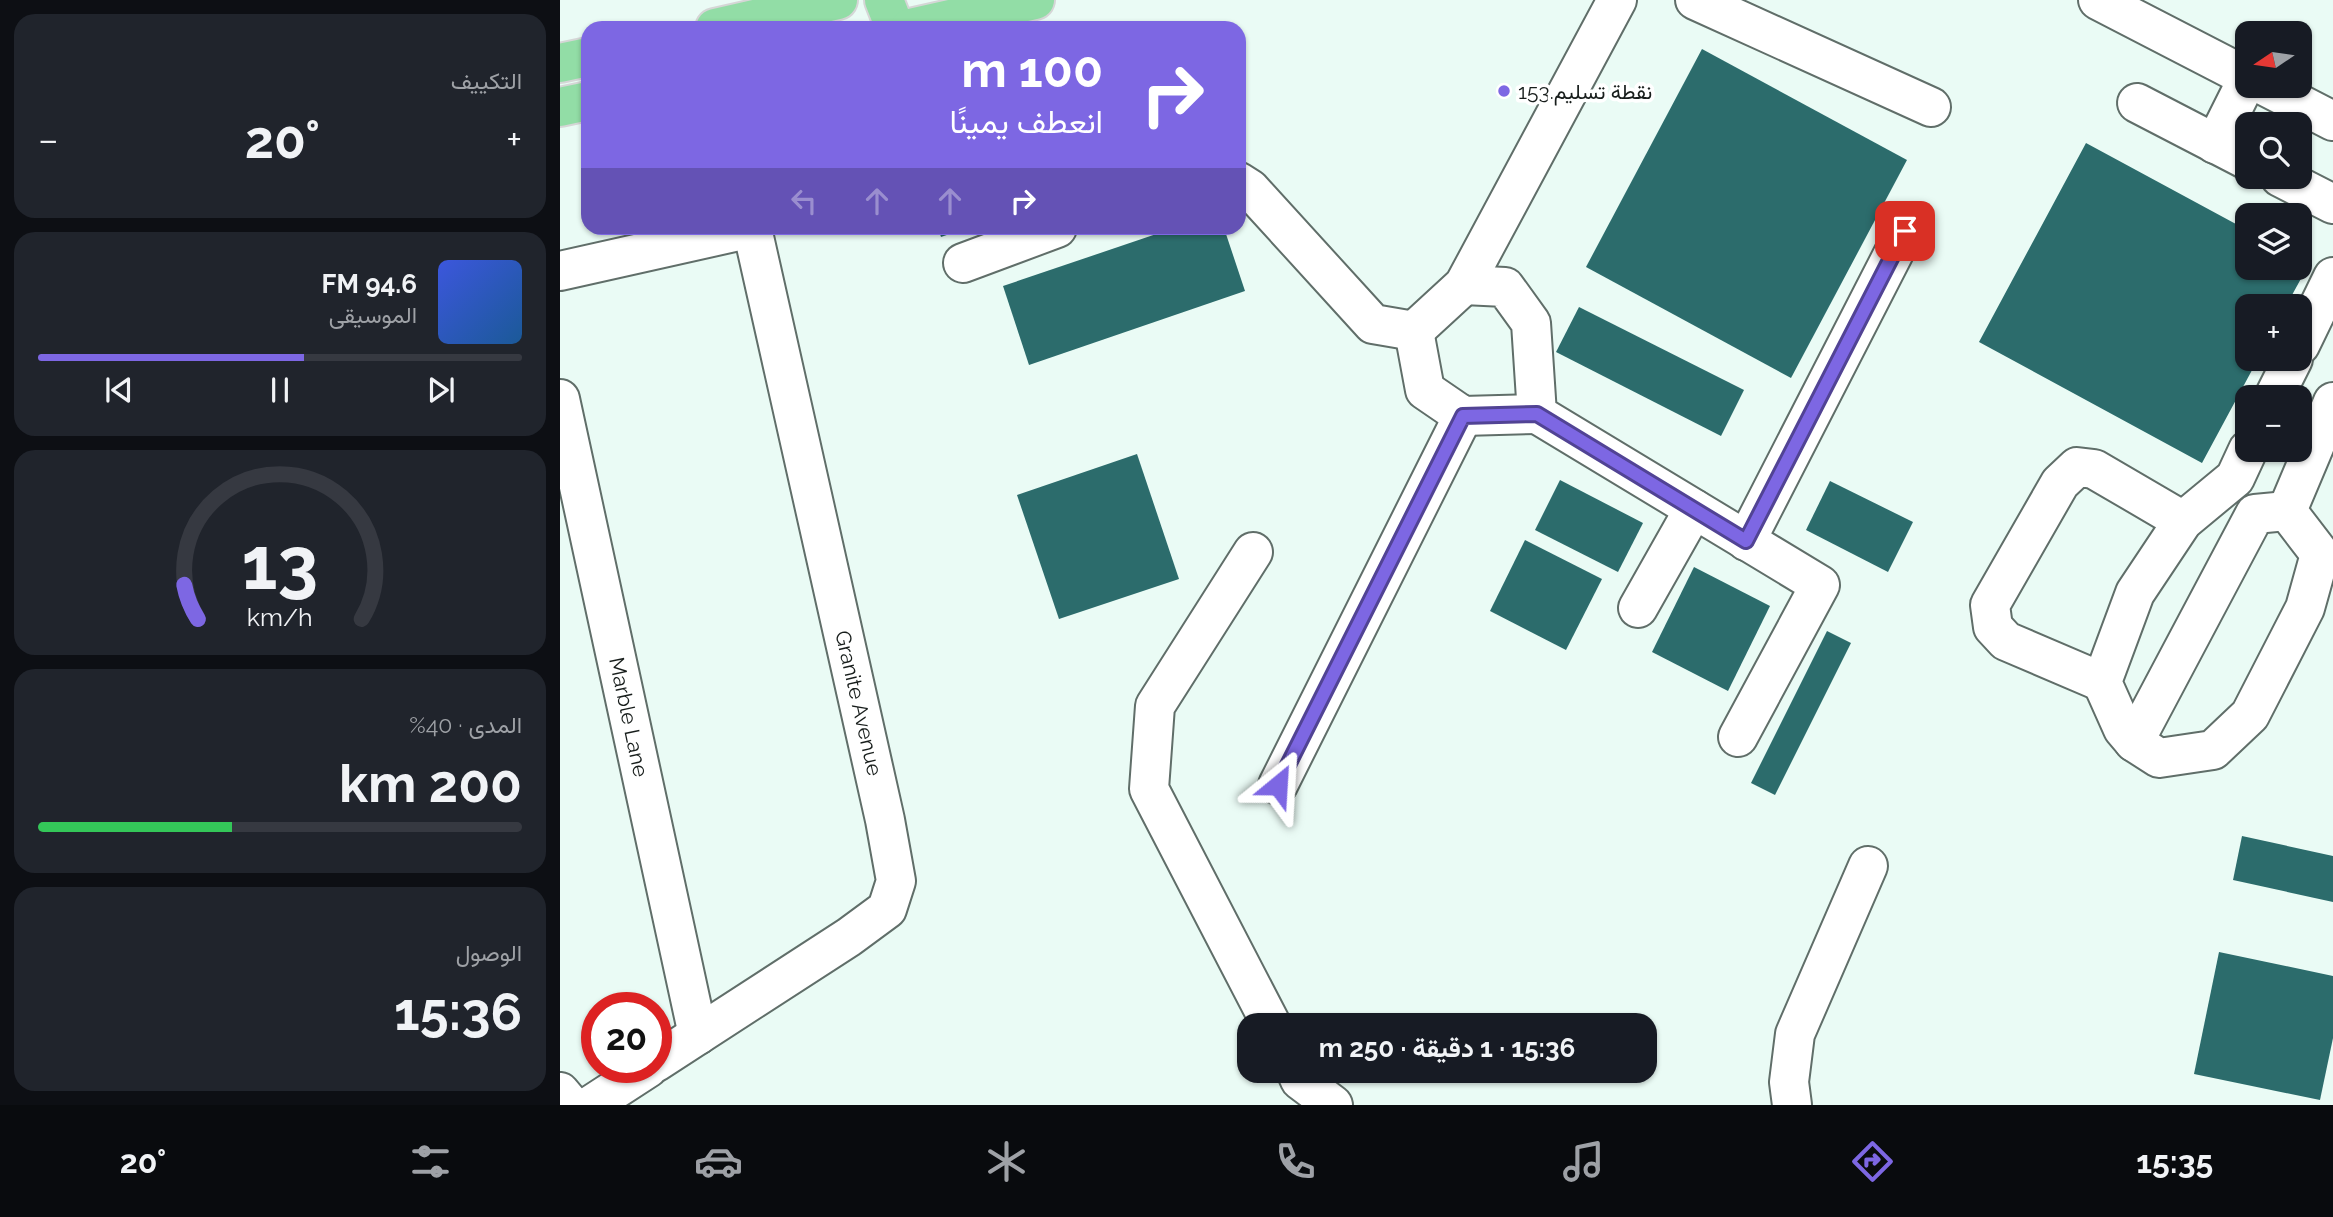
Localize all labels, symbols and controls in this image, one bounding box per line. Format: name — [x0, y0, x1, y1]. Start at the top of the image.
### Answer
north arrow — [2235, 21, 2312, 98]
map controls — [2235, 21, 2312, 462]
text: 100 m — [961, 41, 1103, 98]
icon: right — [1127, 49, 1218, 140]
text: التكييف — [451, 67, 522, 94]
place label: نقطة تسليم.153 — [1518, 79, 1652, 106]
marker: نقطة تسليم.153 — [1496, 83, 1512, 99]
text: انعطف يمينًا — [950, 103, 1103, 140]
text: 20° — [245, 109, 320, 170]
button: search — [2235, 112, 2312, 189]
text: − — [38, 117, 58, 162]
text: + — [506, 117, 522, 162]
icon: left — [785, 182, 823, 220]
icon: ahead — [858, 182, 896, 220]
icon: ahead — [931, 182, 969, 220]
icon: right — [1004, 182, 1042, 220]
pin — [1875, 201, 1935, 261]
button: layers — [2235, 203, 2312, 280]
icon: arrive — [1886, 212, 1924, 250]
text: 94.6 FM — [322, 269, 417, 299]
button: + — [2235, 294, 2312, 371]
text: الموسيقى — [329, 301, 417, 328]
icon: previous — [100, 371, 138, 409]
icon: pause — [261, 371, 299, 409]
icon: next — [422, 371, 460, 409]
button: − — [2235, 385, 2312, 462]
text: 13 — [242, 521, 318, 606]
text: km/h — [247, 601, 313, 631]
street label: Granite Avenue — [830, 628, 888, 778]
street label: Marble Lane — [604, 655, 654, 779]
text: المدى · 40% — [409, 711, 522, 738]
position arrow — [1241, 748, 1315, 822]
text: 200 km — [339, 753, 522, 814]
text: الوصول — [456, 939, 522, 966]
text: 15:36 — [394, 981, 522, 1042]
speed limit sign: 20 — [581, 992, 672, 1083]
text: 15:36 · 1 دقيقة · 250 m — [1319, 1033, 1575, 1063]
icon: filters — [406, 1137, 455, 1186]
icon: car — [694, 1137, 743, 1186]
icon: climate — [982, 1137, 1031, 1186]
icon: phone — [1271, 1137, 1320, 1186]
icon: music — [1559, 1137, 1608, 1186]
icon: directions — [1848, 1137, 1897, 1186]
text: 20° — [120, 1143, 166, 1180]
text: 15:35 — [2136, 1143, 2213, 1180]

